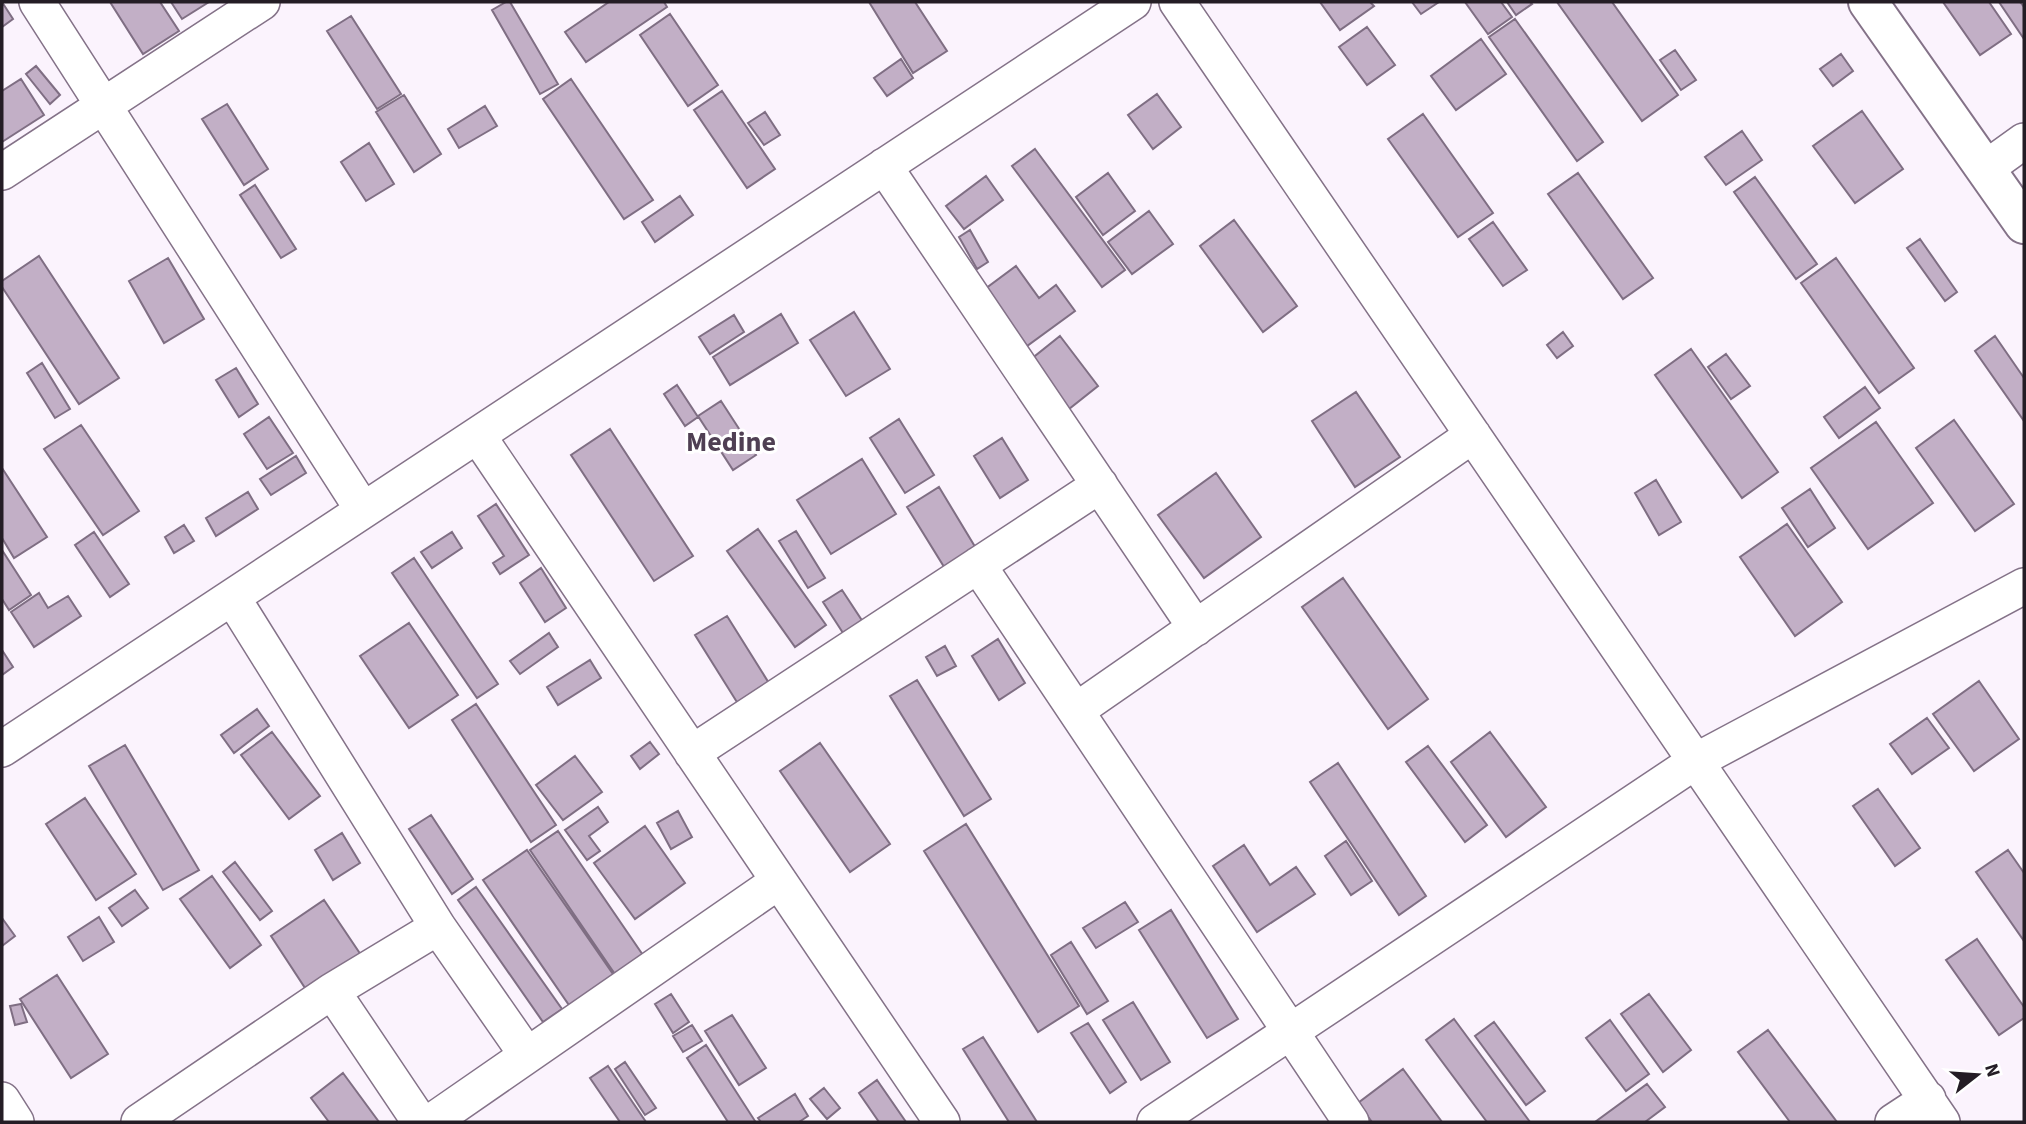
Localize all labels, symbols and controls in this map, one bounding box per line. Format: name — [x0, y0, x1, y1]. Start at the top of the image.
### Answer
district label: Medine — [686, 422, 776, 462]
north arrow — [1942, 1040, 2012, 1110]
text: N — [1977, 1060, 2007, 1080]

